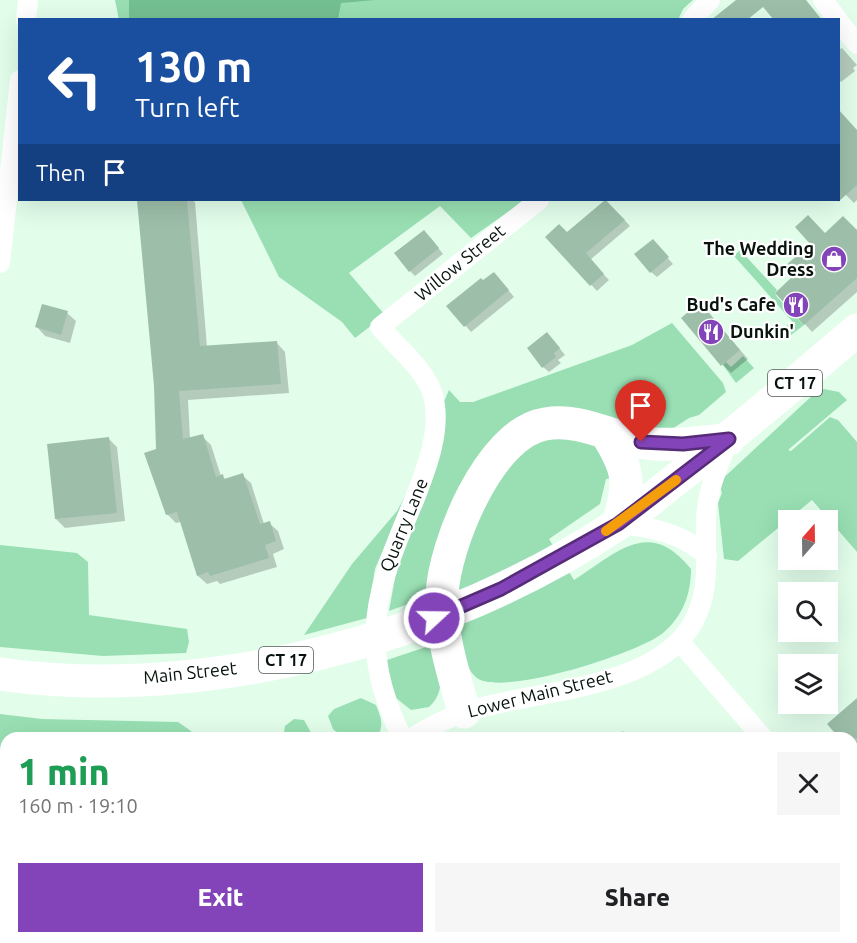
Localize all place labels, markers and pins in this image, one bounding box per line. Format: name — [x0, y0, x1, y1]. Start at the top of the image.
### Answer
place label: The Wedding Dress — [704, 238, 814, 279]
shop icon: The Wedding Dress — [819, 244, 849, 274]
restaurant icon: Bud's Cafe — [781, 290, 811, 320]
place label: Bud's Cafe — [686, 294, 776, 314]
restaurant icon: Dunkin' — [696, 317, 726, 347]
place label: Dunkin' — [730, 321, 794, 341]
pin — [615, 380, 666, 442]

